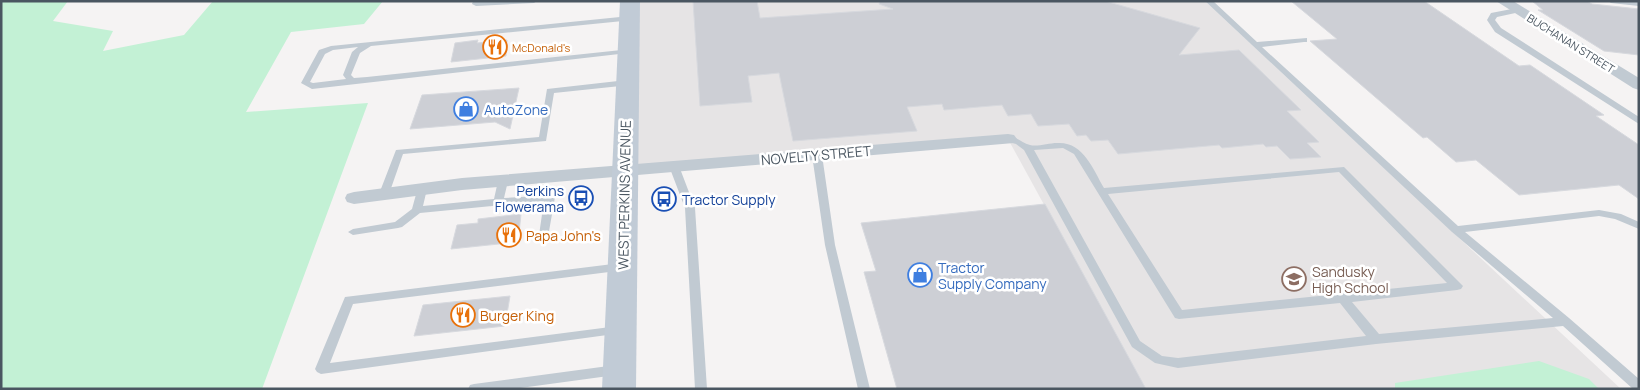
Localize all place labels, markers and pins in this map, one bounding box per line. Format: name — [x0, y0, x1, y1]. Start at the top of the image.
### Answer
restaurant icon: McDonald's — [482, 34, 508, 60]
place label: McDonald's — [512, 40, 570, 55]
shop icon: AutoZone — [453, 96, 479, 122]
place label: AutoZone — [484, 100, 548, 119]
place label: Perkins Flowerama — [495, 181, 564, 216]
bus stop icon: Perkins Flowerama — [568, 185, 594, 211]
bus stop icon: Tractor Supply — [651, 186, 677, 212]
place label: Tractor Supply — [682, 190, 776, 209]
restaurant icon: Papa John's — [496, 222, 522, 248]
place label: Papa John's — [526, 226, 601, 245]
place label: Tractor Supply Company — [938, 258, 1047, 293]
shop icon: Tractor Supply Company — [907, 262, 933, 288]
place label: Sandusky High School — [1312, 262, 1389, 297]
school or university icon: Sandusky High School — [1281, 266, 1307, 292]
restaurant icon: Burger King — [450, 302, 476, 328]
place label: Burger King — [480, 306, 554, 325]

